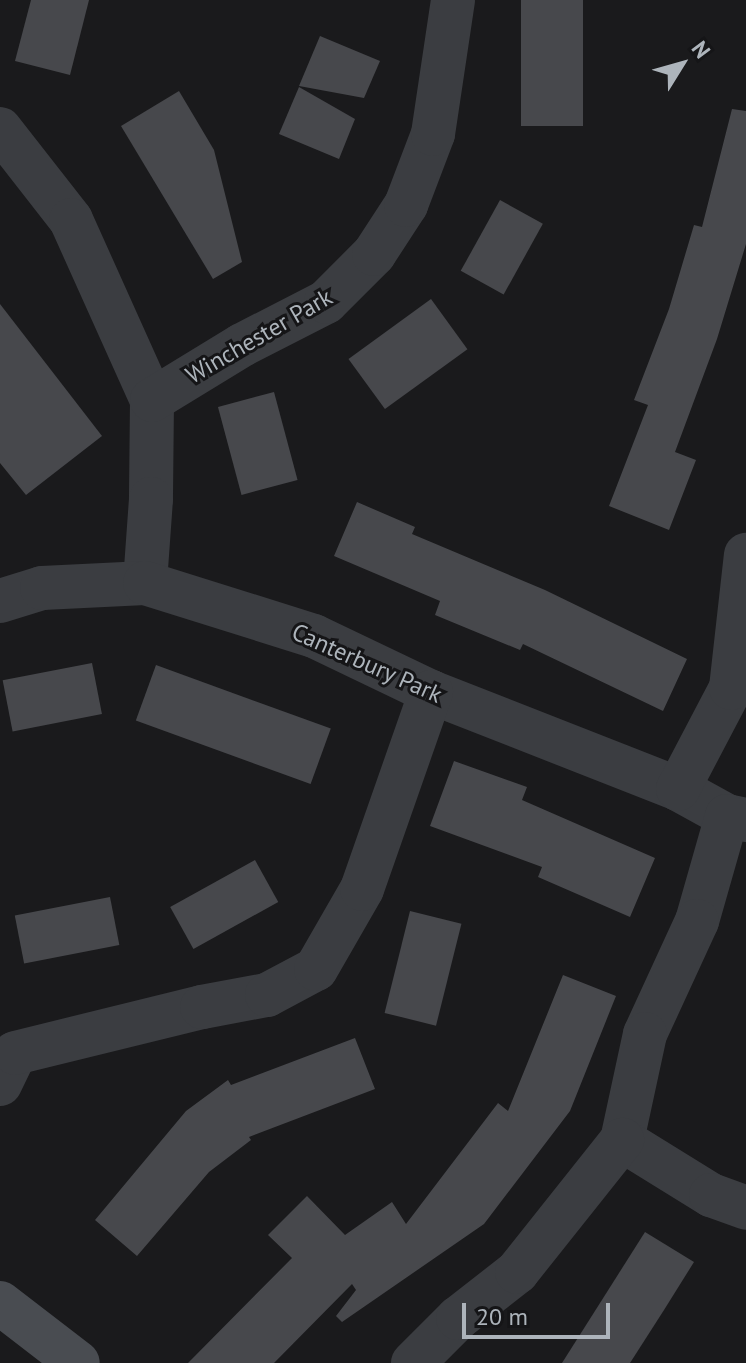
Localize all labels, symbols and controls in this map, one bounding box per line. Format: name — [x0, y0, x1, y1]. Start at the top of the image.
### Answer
north arrow — [642, 24, 722, 104]
text: N — [686, 35, 717, 64]
street label: Winchester Park — [181, 282, 337, 390]
street label: Canterbury Park — [287, 617, 447, 709]
scale bar — [466, 1287, 614, 1337]
text: 20 m — [476, 1301, 528, 1332]

